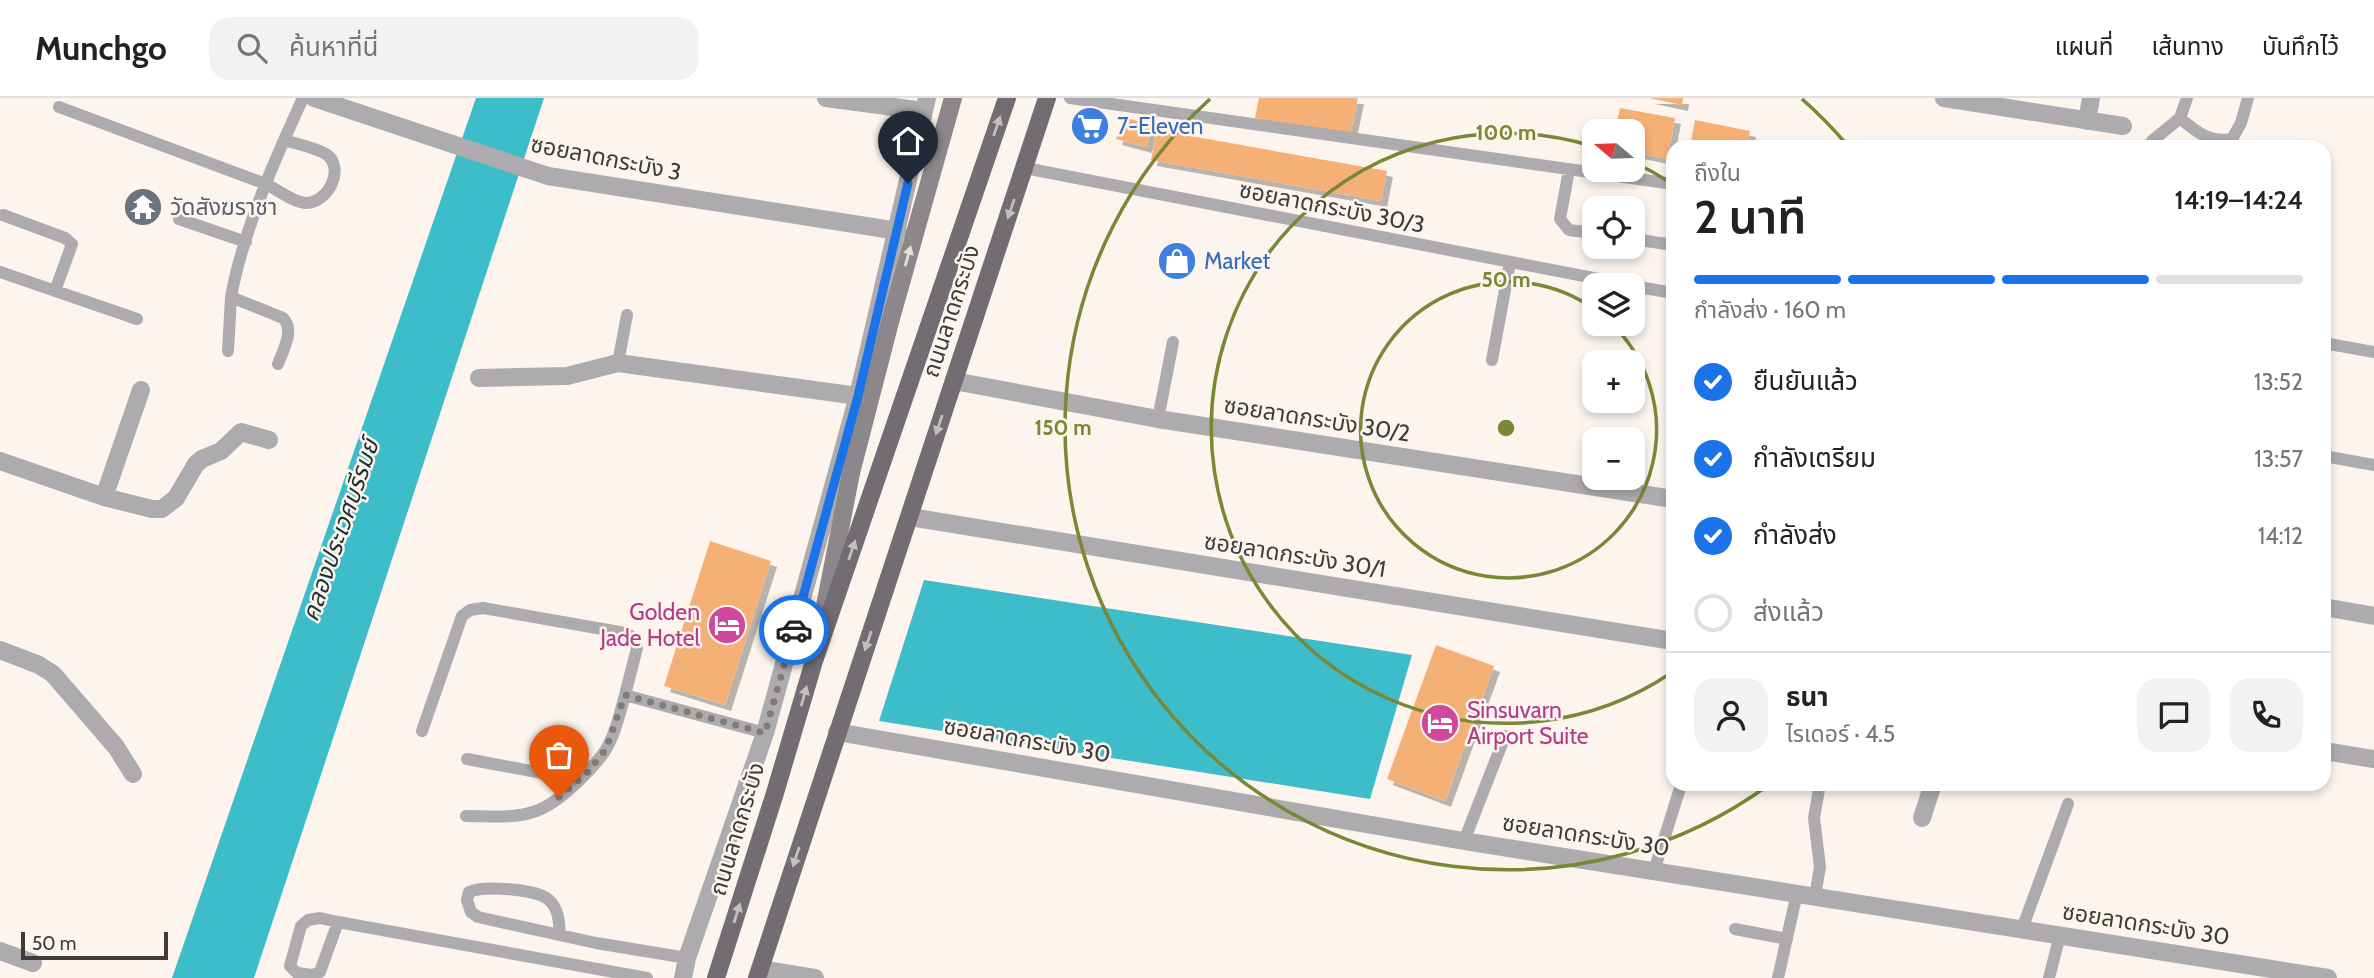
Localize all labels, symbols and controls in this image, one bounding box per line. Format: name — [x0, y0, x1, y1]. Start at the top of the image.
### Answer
search box — [209, 17, 699, 80]
text: Munchgo — [35, 28, 167, 68]
icon: search — [233, 29, 271, 67]
text: ค้นหาที่นี่ — [289, 31, 378, 63]
text: แผนที่ — [2055, 32, 2113, 61]
text: เส้นทาง — [2151, 32, 2224, 61]
text: บันทึกไว้ — [2262, 32, 2339, 61]
supermarket icon: 7-Eleven — [1069, 105, 1111, 147]
pin — [878, 111, 938, 183]
place label: 7-Eleven — [1117, 112, 1203, 140]
one-way arrow — [992, 116, 1003, 137]
north arrow — [1582, 119, 1645, 182]
map controls — [1582, 119, 1645, 490]
text: 100 m — [1476, 120, 1536, 145]
icon: home — [889, 122, 927, 160]
street label: ซอยลาดกระบัง 3 — [528, 130, 684, 186]
text: ถึงใน — [1694, 159, 1741, 187]
street label: ซอยลาดกระบัง 30/3 — [1237, 175, 1427, 239]
text: 14:19–14:24 — [2175, 184, 2303, 216]
temple icon: วัดสังฆราชา — [122, 186, 164, 228]
text: 2 นาที — [1694, 189, 1806, 245]
place label: วัดสังฆราชา — [170, 193, 277, 221]
button: locate — [1582, 196, 1645, 259]
one-way arrow — [1005, 199, 1016, 220]
shop icon: Market — [1156, 240, 1198, 282]
street label: ถนนลาดกระบัง — [916, 241, 986, 381]
one-way arrow — [904, 246, 914, 267]
place label: Market — [1204, 247, 1270, 275]
text: 50 m — [1481, 267, 1531, 292]
button: layers — [1582, 273, 1645, 336]
text: กำลังส่ง · 160 m — [1694, 296, 1846, 324]
button: + — [1582, 350, 1645, 413]
icon: check — [1694, 363, 1732, 401]
text: ยืนยันแล้ว — [1753, 365, 1858, 397]
text: 13:52 — [2254, 368, 2303, 396]
street label: ซอยลาดกระบัง 30/2 — [1222, 390, 1412, 448]
one-way arrow — [933, 415, 944, 436]
text: 150 m — [1035, 415, 1091, 440]
centre of rings — [1494, 416, 1518, 440]
button: − — [1582, 427, 1645, 490]
water label: คลองประเวศบุรีรมย์ — [295, 431, 387, 625]
icon: check — [1694, 440, 1732, 478]
text: กำลังเตรียม — [1753, 442, 1876, 474]
text: 13:57 — [2254, 445, 2303, 473]
icon: check — [1694, 517, 1732, 555]
text: กำลังส่ง — [1753, 519, 1837, 551]
text: 14:12 — [2258, 522, 2303, 550]
street label: ซอยลาดกระบัง 30/1 — [1202, 527, 1388, 583]
one-way arrow — [847, 539, 858, 560]
courier — [759, 595, 829, 665]
text: ส่งแล้ว — [1753, 596, 1824, 628]
place label: Golden Jade Hotel — [599, 598, 701, 652]
hotel icon: Golden Jade Hotel — [706, 604, 748, 646]
icon: car — [775, 611, 813, 649]
one-way arrow — [862, 631, 873, 652]
button: person — [1694, 678, 1768, 752]
button: chat — [2137, 678, 2211, 752]
button: phone — [2229, 678, 2303, 752]
text: ธนา — [1786, 681, 1829, 713]
one-way arrow — [799, 685, 809, 706]
place label: Sinsuvarn Airport Suite — [1467, 696, 1589, 750]
hotel icon: Sinsuvarn Airport Suite — [1419, 702, 1461, 744]
street label: ซอยลาดกระบัง 30 — [941, 712, 1113, 768]
text: ไรเดอร์ · 4.5 — [1786, 720, 1895, 748]
pin — [529, 725, 589, 797]
icon: bag — [540, 736, 578, 774]
street label: ถนนลาดกระบัง — [703, 759, 771, 899]
street label: ซอยลาดกระบัง 30 — [1500, 808, 1672, 862]
one-way arrow — [790, 847, 801, 868]
street label: ซอยลาดกระบัง 30 — [2060, 897, 2232, 951]
one-way arrow — [732, 902, 742, 923]
scale bar — [21, 929, 168, 961]
text: 50 m — [32, 932, 76, 955]

